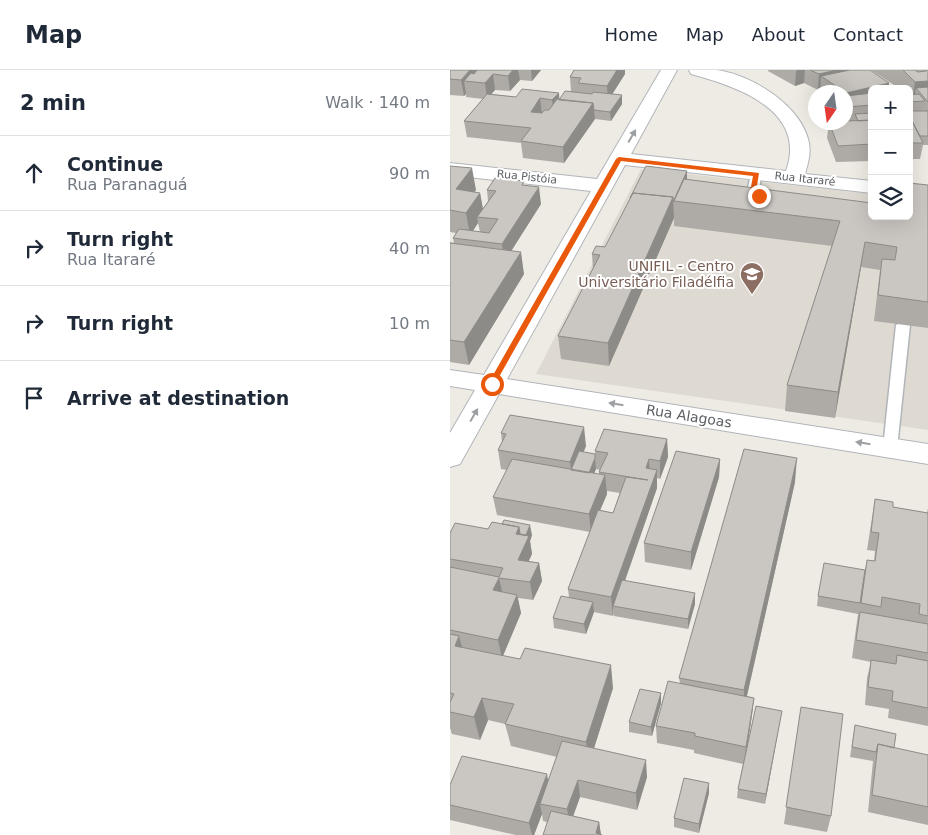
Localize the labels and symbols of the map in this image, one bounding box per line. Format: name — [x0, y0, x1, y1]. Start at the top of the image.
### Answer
north arrow — [808, 85, 853, 130]
one-way arrow — [627, 130, 636, 143]
street label: Rua Pistóia — [496, 167, 558, 187]
street label: Rua Itararé — [774, 169, 836, 189]
route end — [748, 185, 771, 208]
place label: UNIFIL - Centro Universitário Filadélfia — [578, 258, 734, 290]
school or university icon: UNIFIL - Centro Universitário Filadélfia — [739, 261, 765, 295]
route start — [481, 373, 504, 396]
one-way arrow — [607, 399, 623, 407]
street label: Rua Alagoas — [645, 401, 733, 431]
one-way arrow — [470, 407, 478, 422]
one-way arrow — [854, 439, 870, 447]

